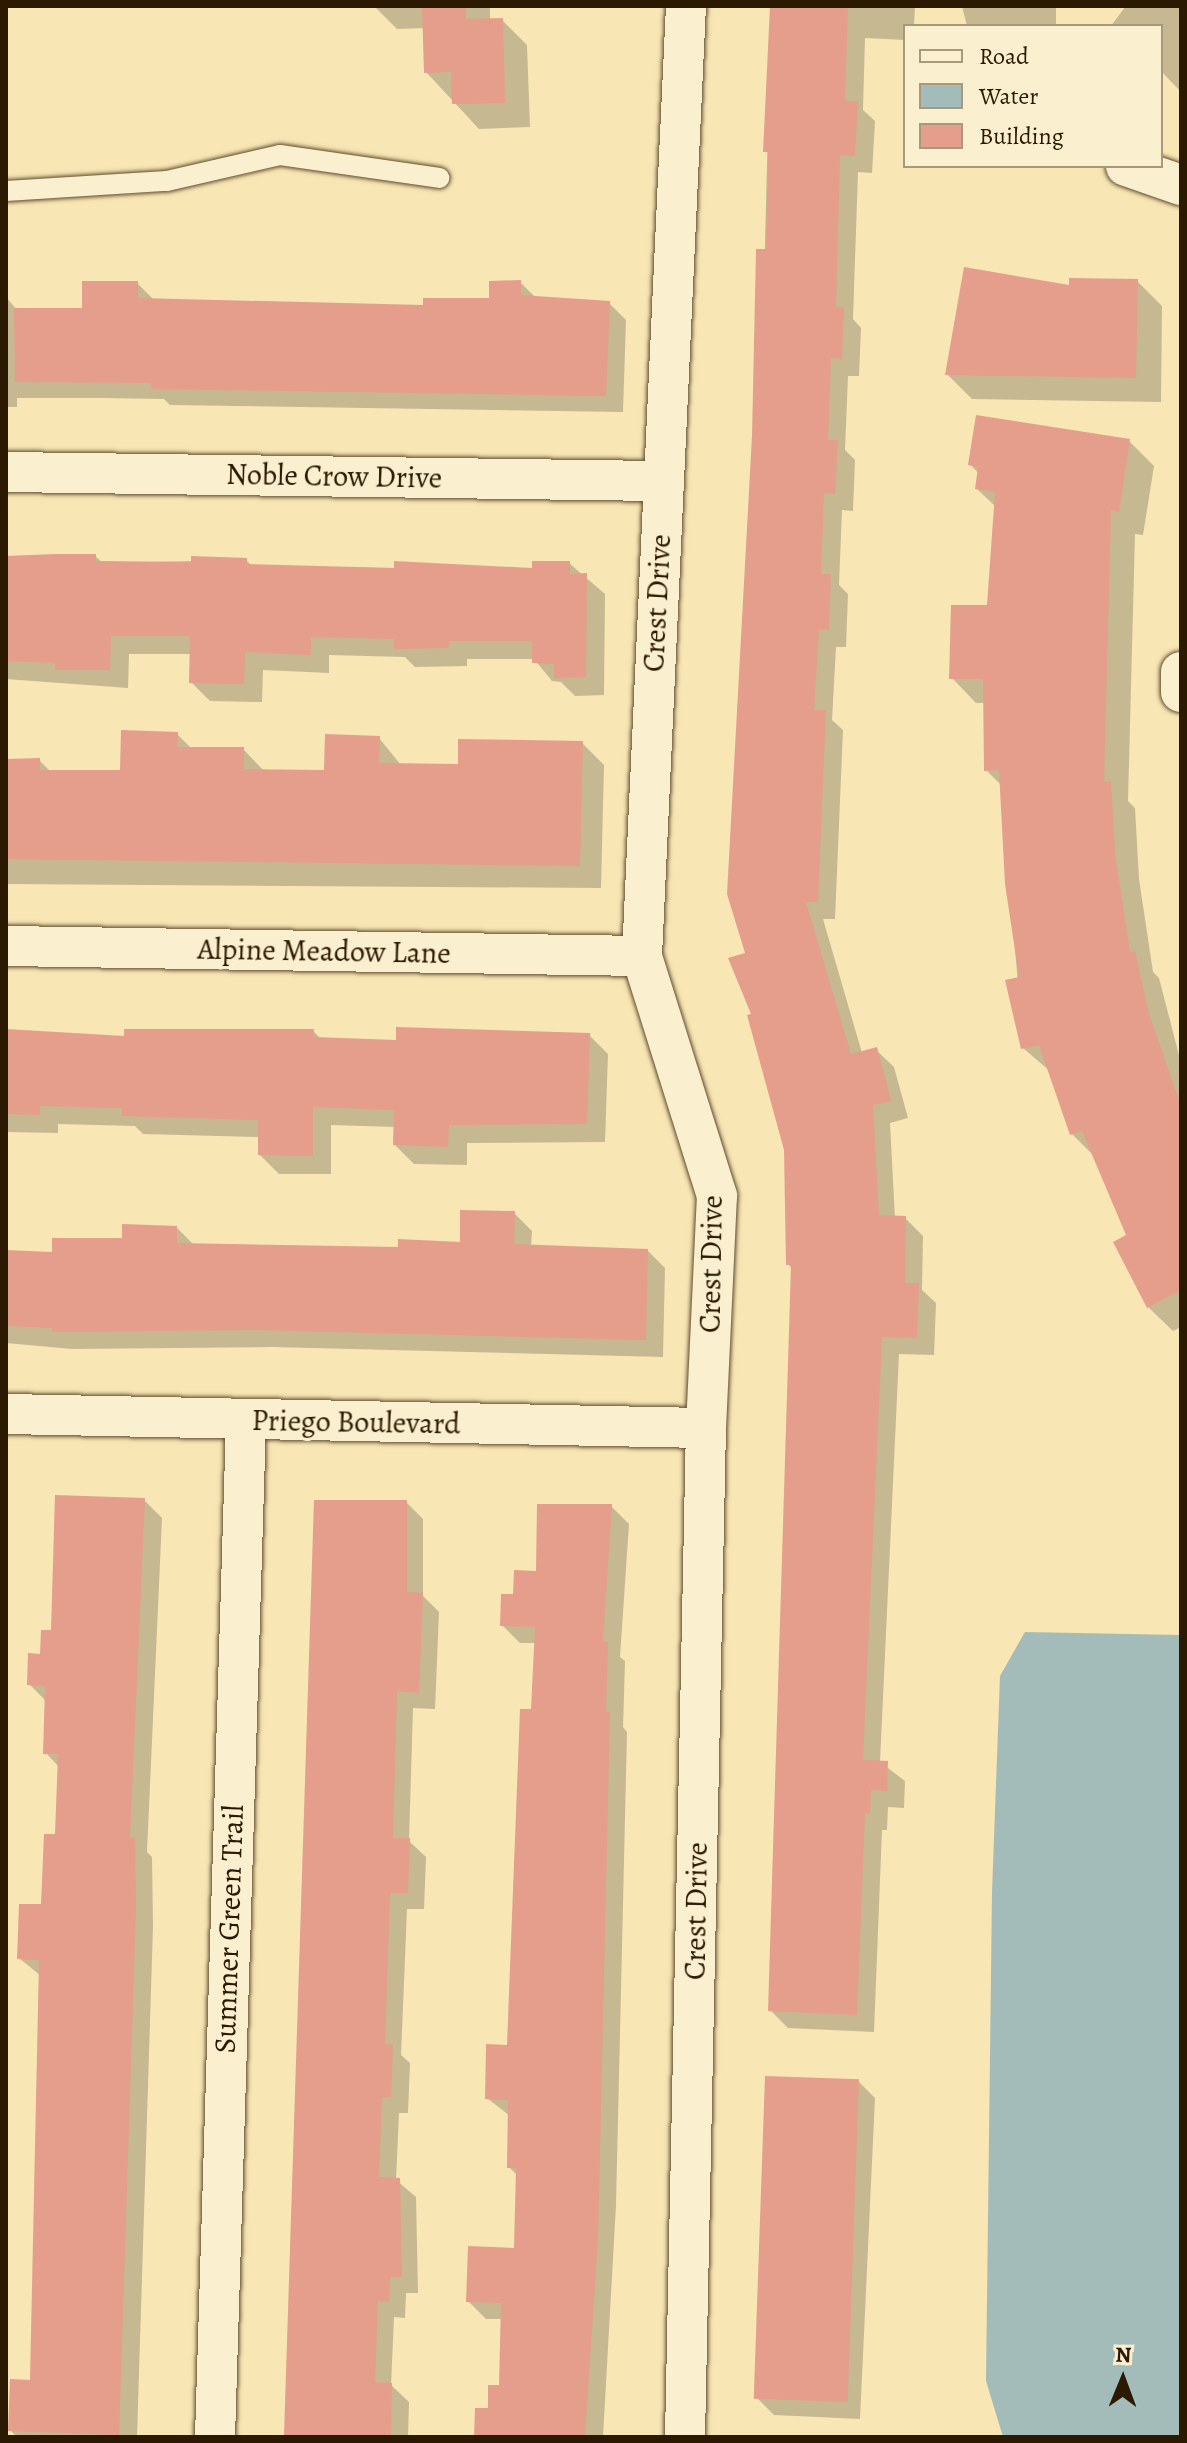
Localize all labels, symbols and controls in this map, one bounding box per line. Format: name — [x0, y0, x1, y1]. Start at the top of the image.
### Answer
legend — [903, 24, 1163, 168]
text: Road — [979, 40, 1029, 72]
text: Water — [979, 80, 1039, 112]
text: Building — [979, 120, 1064, 152]
street label: Noble Crow Drive — [226, 456, 442, 496]
street label: Crest Drive — [635, 533, 679, 673]
street label: Alpine Meadow Lane — [197, 931, 451, 971]
street label: Crest Drive — [692, 1195, 730, 1333]
street label: Priego Boulevard — [251, 1402, 461, 1442]
street label: Summer Green Trail — [207, 1804, 251, 2054]
street label: Crest Drive — [677, 1842, 715, 1980]
north arrow — [1083, 2339, 1163, 2419]
text: N — [1115, 2340, 1132, 2370]

